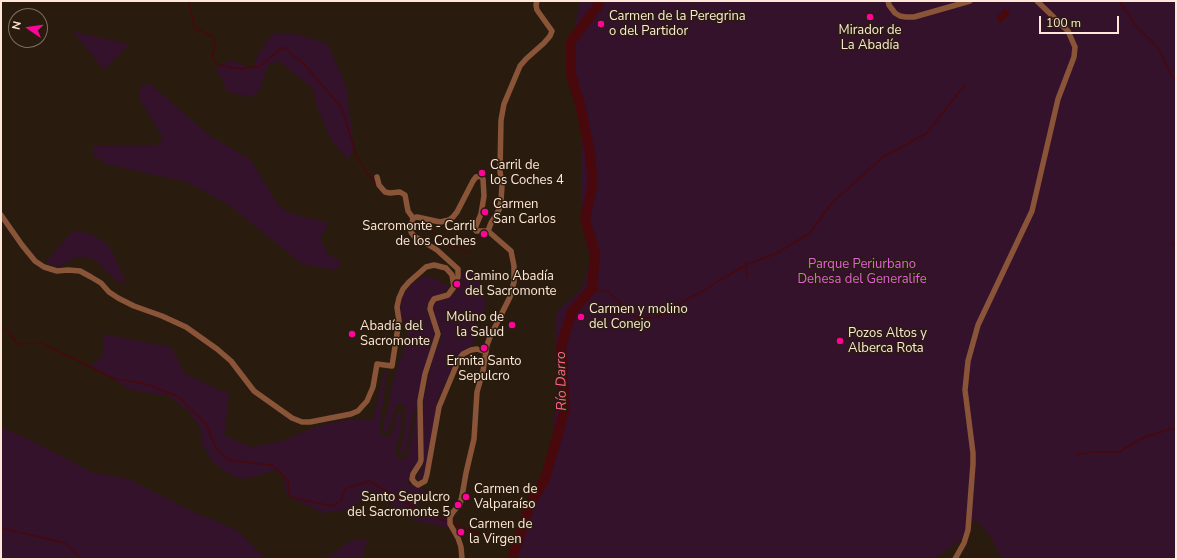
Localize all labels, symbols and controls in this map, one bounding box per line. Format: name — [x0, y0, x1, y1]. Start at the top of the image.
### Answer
north arrow — [8, 8, 48, 48]
scale bar — [1041, 8, 1121, 34]
place label: Carmen de la Peregrina o del Partidor — [609, 9, 746, 40]
marker: Mirador de La Abadía — [865, 12, 875, 22]
text: 100 m — [1046, 15, 1081, 31]
marker: Carmen de la Peregrina o del Partidor — [596, 19, 606, 29]
text: N — [9, 20, 25, 31]
place label: Mirador de La Abadía — [839, 23, 901, 54]
place label: Carril de los Coches 4 — [490, 158, 564, 189]
marker: Carril de los Coches 4 — [477, 168, 487, 178]
place label: Carmen San Carlos — [493, 197, 556, 228]
marker: Carmen San Carlos — [480, 207, 490, 217]
place label: Sacromonte - Carril de los Coches — [362, 219, 476, 250]
marker: Sacromonte - Carril de los Coches — [479, 229, 489, 239]
park label: Parque Periurbano Dehesa del Generalife — [797, 257, 927, 288]
place label: Camino Abadía del Sacromonte — [465, 269, 557, 300]
marker: Camino Abadía del Sacromonte — [452, 279, 462, 289]
place label: Carmen y molino del Conejo — [589, 302, 688, 333]
place label: Molino de la Salud — [446, 310, 504, 341]
marker: Carmen y molino del Conejo — [576, 312, 586, 322]
place label: Abadía del Sacromonte — [360, 319, 430, 350]
marker: Molino de la Salud — [507, 320, 517, 330]
place label: Pozos Altos y Alberca Rota — [848, 326, 927, 357]
marker: Abadía del Sacromonte — [347, 329, 357, 339]
marker: Pozos Altos y Alberca Rota — [835, 336, 845, 346]
marker: Ermita Santo Sepulcro — [479, 343, 489, 353]
water label: Río Darro — [553, 351, 571, 411]
place label: Ermita Santo Sepulcro — [446, 354, 522, 385]
place label: Carmen de Valparaíso — [474, 482, 537, 513]
place label: Santo Sepulcro del Sacromonte 5 — [347, 490, 450, 521]
marker: Carmen de Valparaíso — [461, 492, 471, 502]
marker: Santo Sepulcro del Sacromonte 5 — [453, 500, 463, 510]
place label: Carmen de la Virgen — [469, 517, 532, 548]
marker: Carmen de la Virgen — [456, 527, 466, 537]

